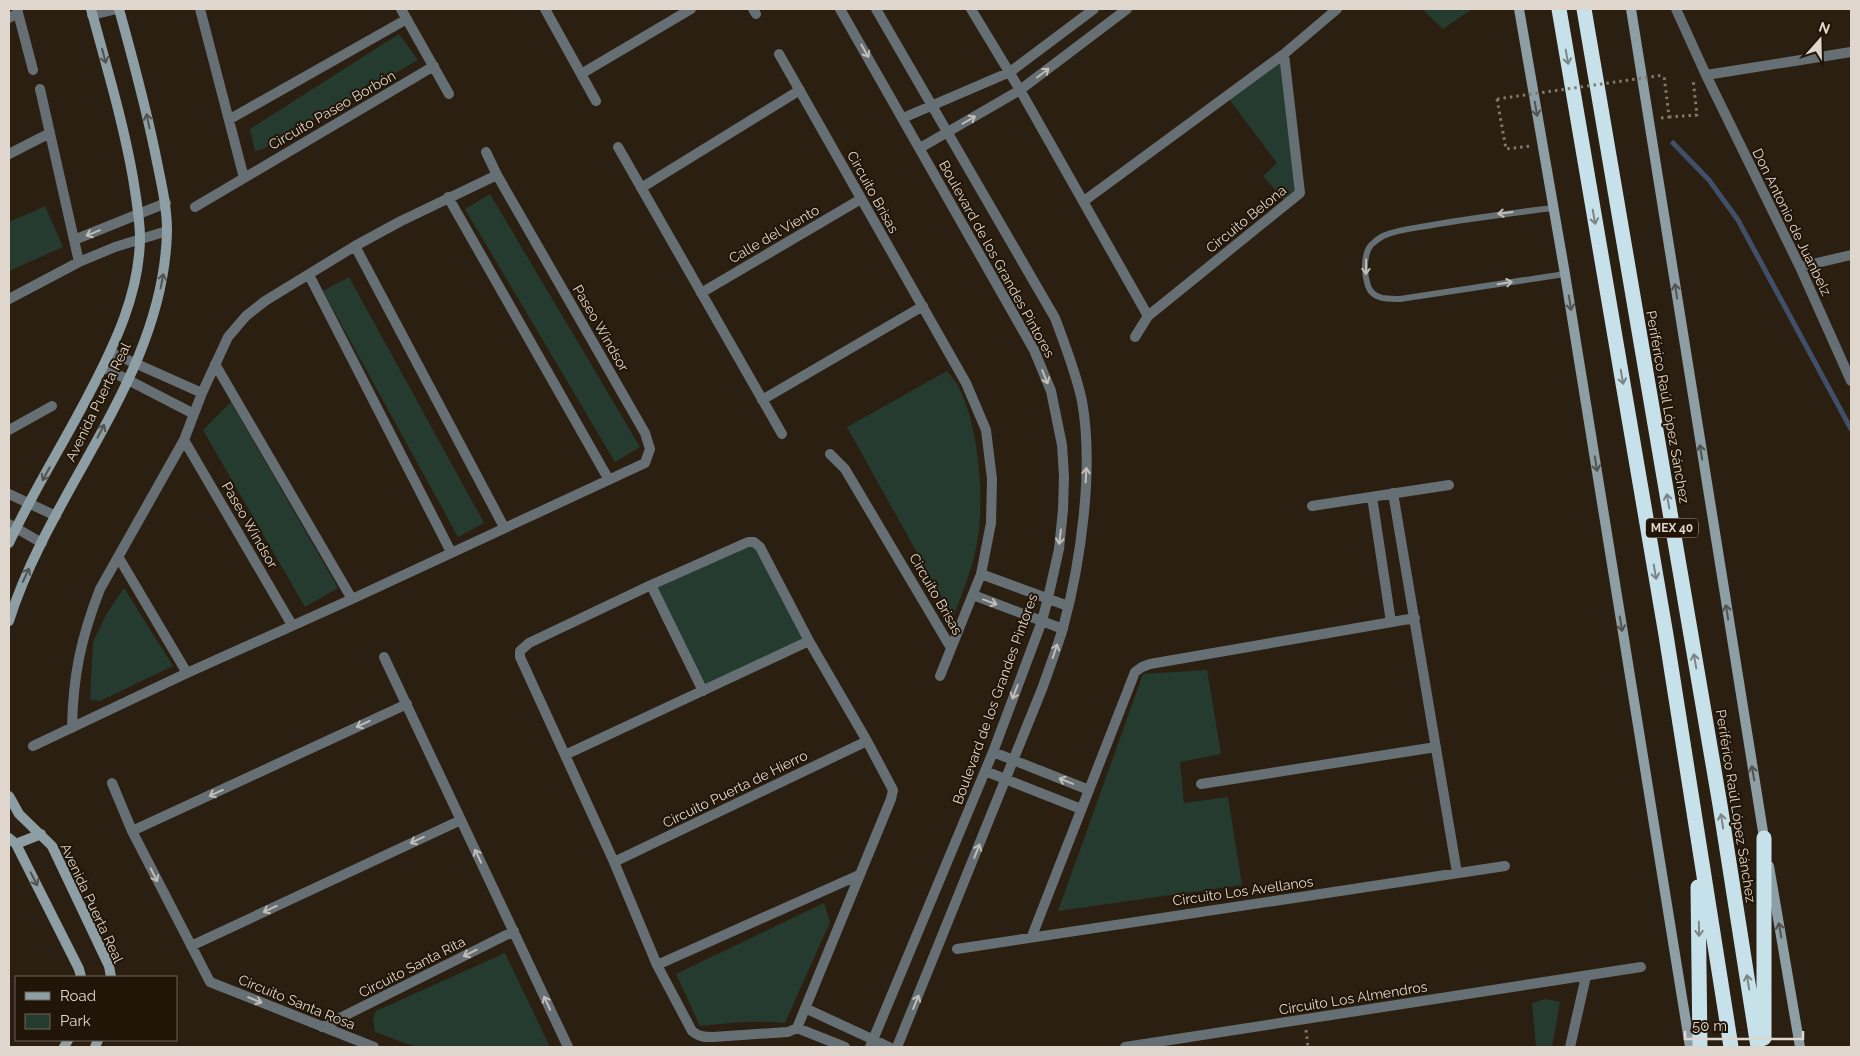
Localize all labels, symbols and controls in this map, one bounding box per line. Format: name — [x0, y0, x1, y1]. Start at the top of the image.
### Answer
north arrow — [1795, 15, 1845, 65]
text: N — [1817, 18, 1832, 37]
one-way arrow — [860, 43, 870, 58]
one-way arrow — [99, 47, 109, 63]
one-way arrow — [1562, 48, 1572, 64]
street label: Circuito Paseo Borbón — [266, 67, 398, 153]
one-way arrow — [1036, 68, 1050, 78]
one-way arrow — [1531, 100, 1541, 116]
one-way arrow — [143, 113, 152, 129]
one-way arrow — [961, 114, 975, 124]
street label: Don Antonio de Juanbelz — [1749, 146, 1835, 298]
street label: Circuito Brisas — [844, 148, 902, 236]
street label: Boulevard de los Grandes Pintores — [936, 158, 1058, 361]
street label: Circuito Belona — [1203, 182, 1289, 256]
street label: Calle del Viento — [726, 202, 822, 266]
one-way arrow — [1497, 208, 1513, 218]
one-way arrow — [1590, 209, 1600, 225]
one-way arrow — [86, 229, 101, 238]
one-way arrow — [1361, 259, 1371, 275]
one-way arrow — [157, 273, 167, 289]
one-way arrow — [1496, 278, 1512, 288]
street label: Paseo Windsor — [570, 282, 632, 374]
one-way arrow — [1670, 284, 1680, 300]
one-way arrow — [1565, 295, 1575, 311]
street label: Periférico Raúl López Sánchez — [1643, 309, 1693, 505]
street label: Avenida Puerta Real — [62, 340, 134, 464]
one-way arrow — [1041, 369, 1050, 384]
one-way arrow — [1618, 369, 1628, 385]
one-way arrow — [97, 424, 106, 439]
one-way arrow — [1696, 444, 1706, 460]
one-way arrow — [1591, 455, 1601, 471]
one-way arrow — [41, 466, 51, 481]
one-way arrow — [1081, 467, 1091, 483]
street label: Paseo Windsor — [219, 479, 281, 571]
one-way arrow — [1662, 493, 1672, 509]
road number: MEX 40 — [1646, 518, 1698, 538]
one-way arrow — [1055, 528, 1065, 544]
street label: Circuito Brisas — [906, 550, 966, 638]
one-way arrow — [1651, 563, 1661, 579]
one-way arrow — [22, 568, 31, 583]
street label: Boulevard de los Grandes Pintores — [949, 591, 1041, 807]
one-way arrow — [982, 598, 997, 607]
one-way arrow — [1722, 604, 1732, 620]
one-way arrow — [1617, 616, 1627, 632]
one-way arrow — [1051, 644, 1060, 660]
one-way arrow — [1690, 654, 1700, 670]
one-way arrow — [1010, 684, 1019, 699]
street label: Periférico Raúl López Sánchez — [1713, 708, 1759, 904]
one-way arrow — [356, 720, 371, 730]
street label: Circuito Puerta de Hierro — [660, 747, 810, 831]
one-way arrow — [1748, 765, 1758, 781]
one-way arrow — [1059, 776, 1074, 785]
one-way arrow — [208, 788, 223, 798]
one-way arrow — [1717, 814, 1727, 830]
one-way arrow — [410, 836, 425, 846]
street label: Avenida Puerta Real — [57, 841, 127, 966]
one-way arrow — [973, 844, 982, 860]
one-way arrow — [473, 849, 483, 864]
one-way arrow — [150, 867, 159, 882]
one-way arrow — [29, 872, 39, 887]
street label: Circuito Los Avellanos — [1172, 873, 1315, 909]
one-way arrow — [263, 905, 278, 915]
one-way arrow — [1694, 921, 1703, 937]
one-way arrow — [1775, 923, 1785, 939]
street label: Circuito Santa Rita — [356, 933, 468, 1001]
one-way arrow — [463, 949, 478, 958]
street label: Circuito Santa Rosa — [236, 971, 358, 1033]
one-way arrow — [1743, 974, 1753, 990]
legend — [15, 976, 178, 1041]
street label: Circuito Los Almendros — [1278, 978, 1429, 1018]
text: Road — [60, 987, 96, 1005]
one-way arrow — [911, 995, 921, 1010]
one-way arrow — [247, 996, 263, 1005]
one-way arrow — [542, 996, 552, 1011]
scale bar — [1685, 1008, 1802, 1040]
text: Park — [60, 1012, 91, 1030]
text: 50 m — [1692, 1017, 1727, 1035]

